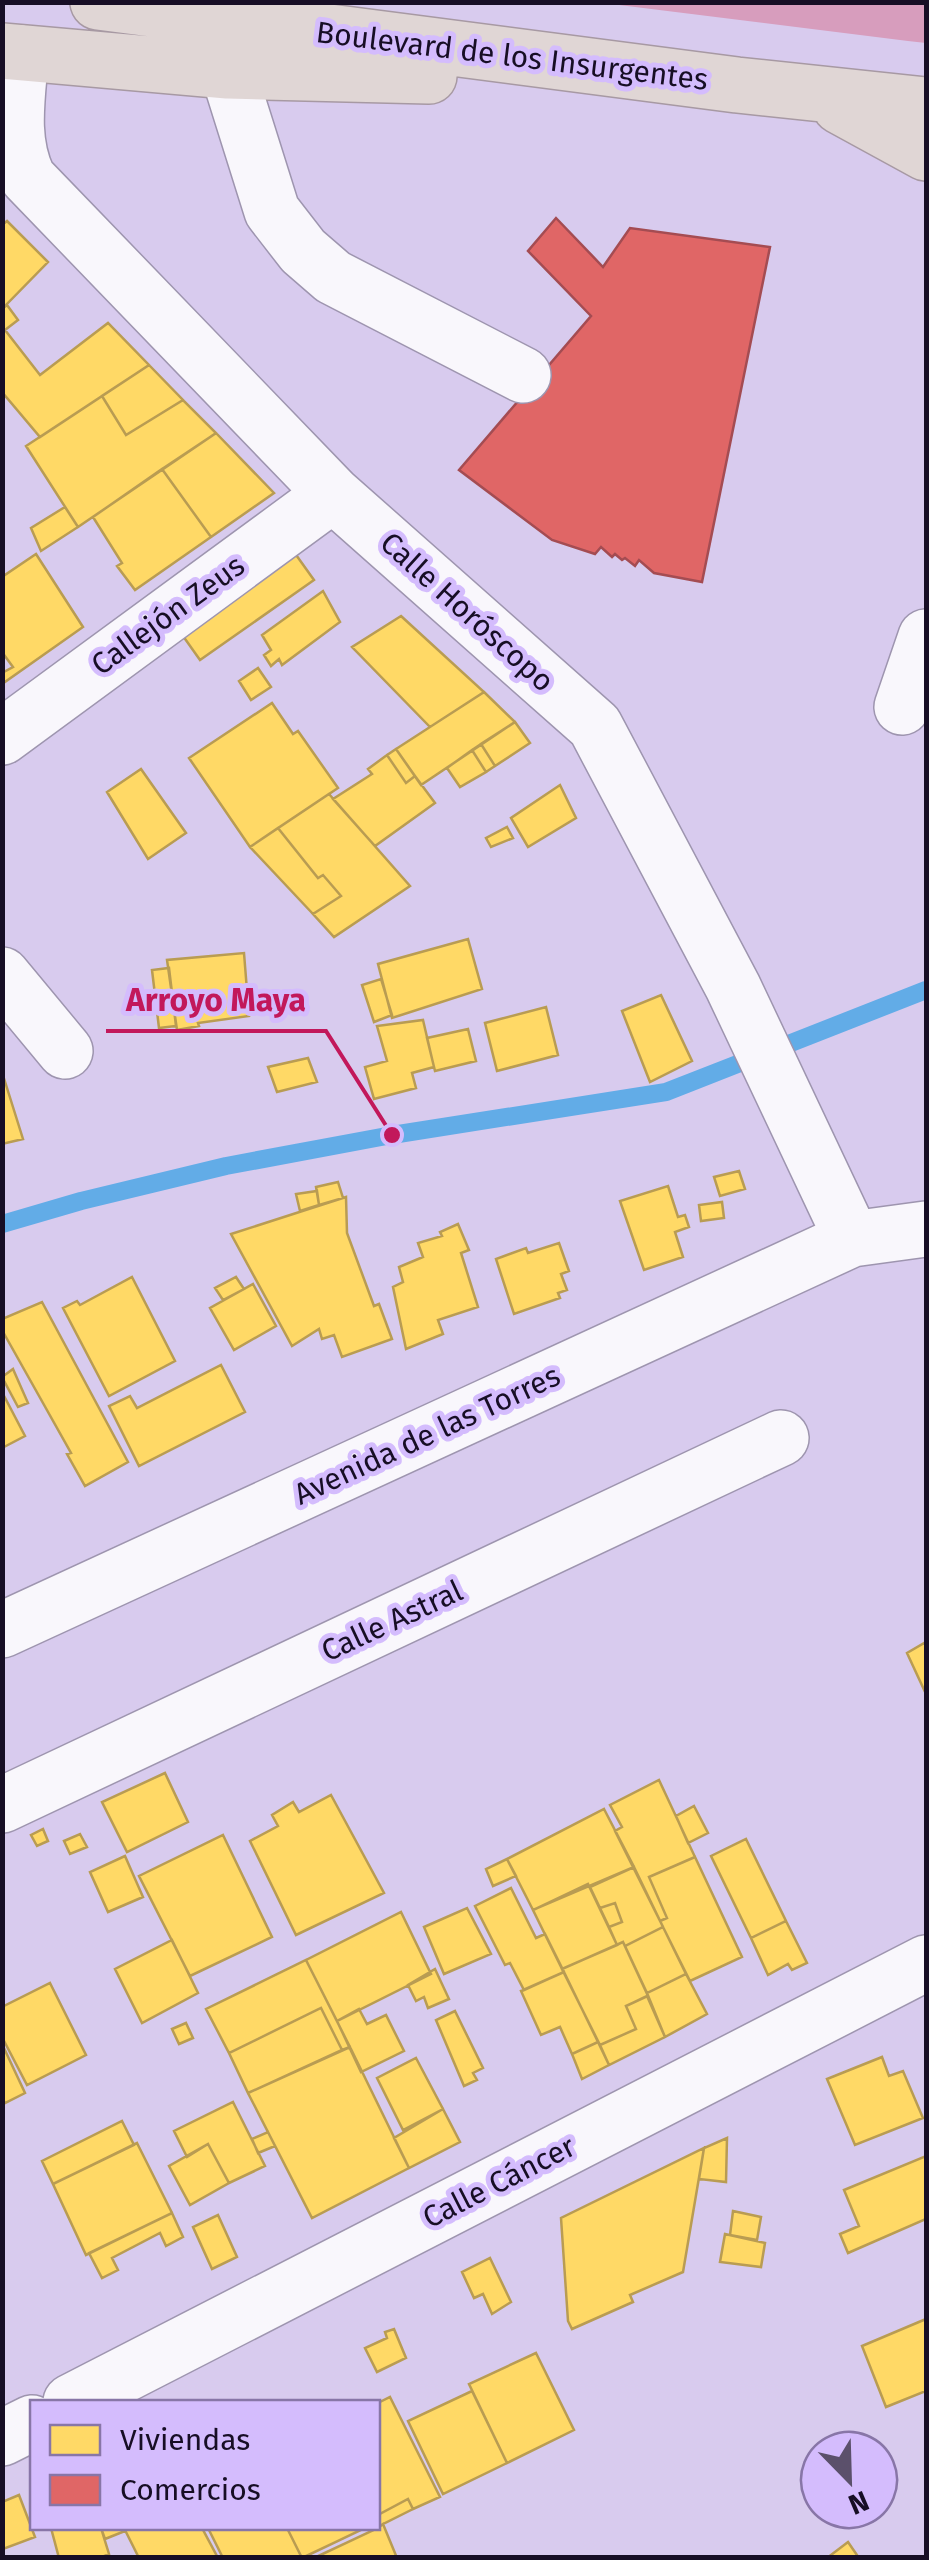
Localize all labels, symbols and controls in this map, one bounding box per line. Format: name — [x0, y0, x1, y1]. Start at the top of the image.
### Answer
street label: Boulevard de los Insurgentes — [314, 14, 710, 98]
street label: Calle Horóscopo — [373, 525, 561, 699]
street label: Callejón Zeus — [84, 547, 252, 683]
callout: Arroyo Maya — [106, 969, 326, 1031]
text: Arroyo Maya — [125, 981, 306, 1019]
street label: Avenida de las Torres — [288, 1358, 566, 1512]
street label: Calle Astral — [316, 1573, 469, 1669]
street label: Calle Cáncer — [417, 2128, 582, 2236]
legend — [30, 2400, 380, 2530]
text: Viviendas — [120, 2422, 250, 2458]
north arrow — [799, 2430, 899, 2530]
text: Comercios — [120, 2472, 261, 2508]
text: N — [844, 2484, 874, 2521]

